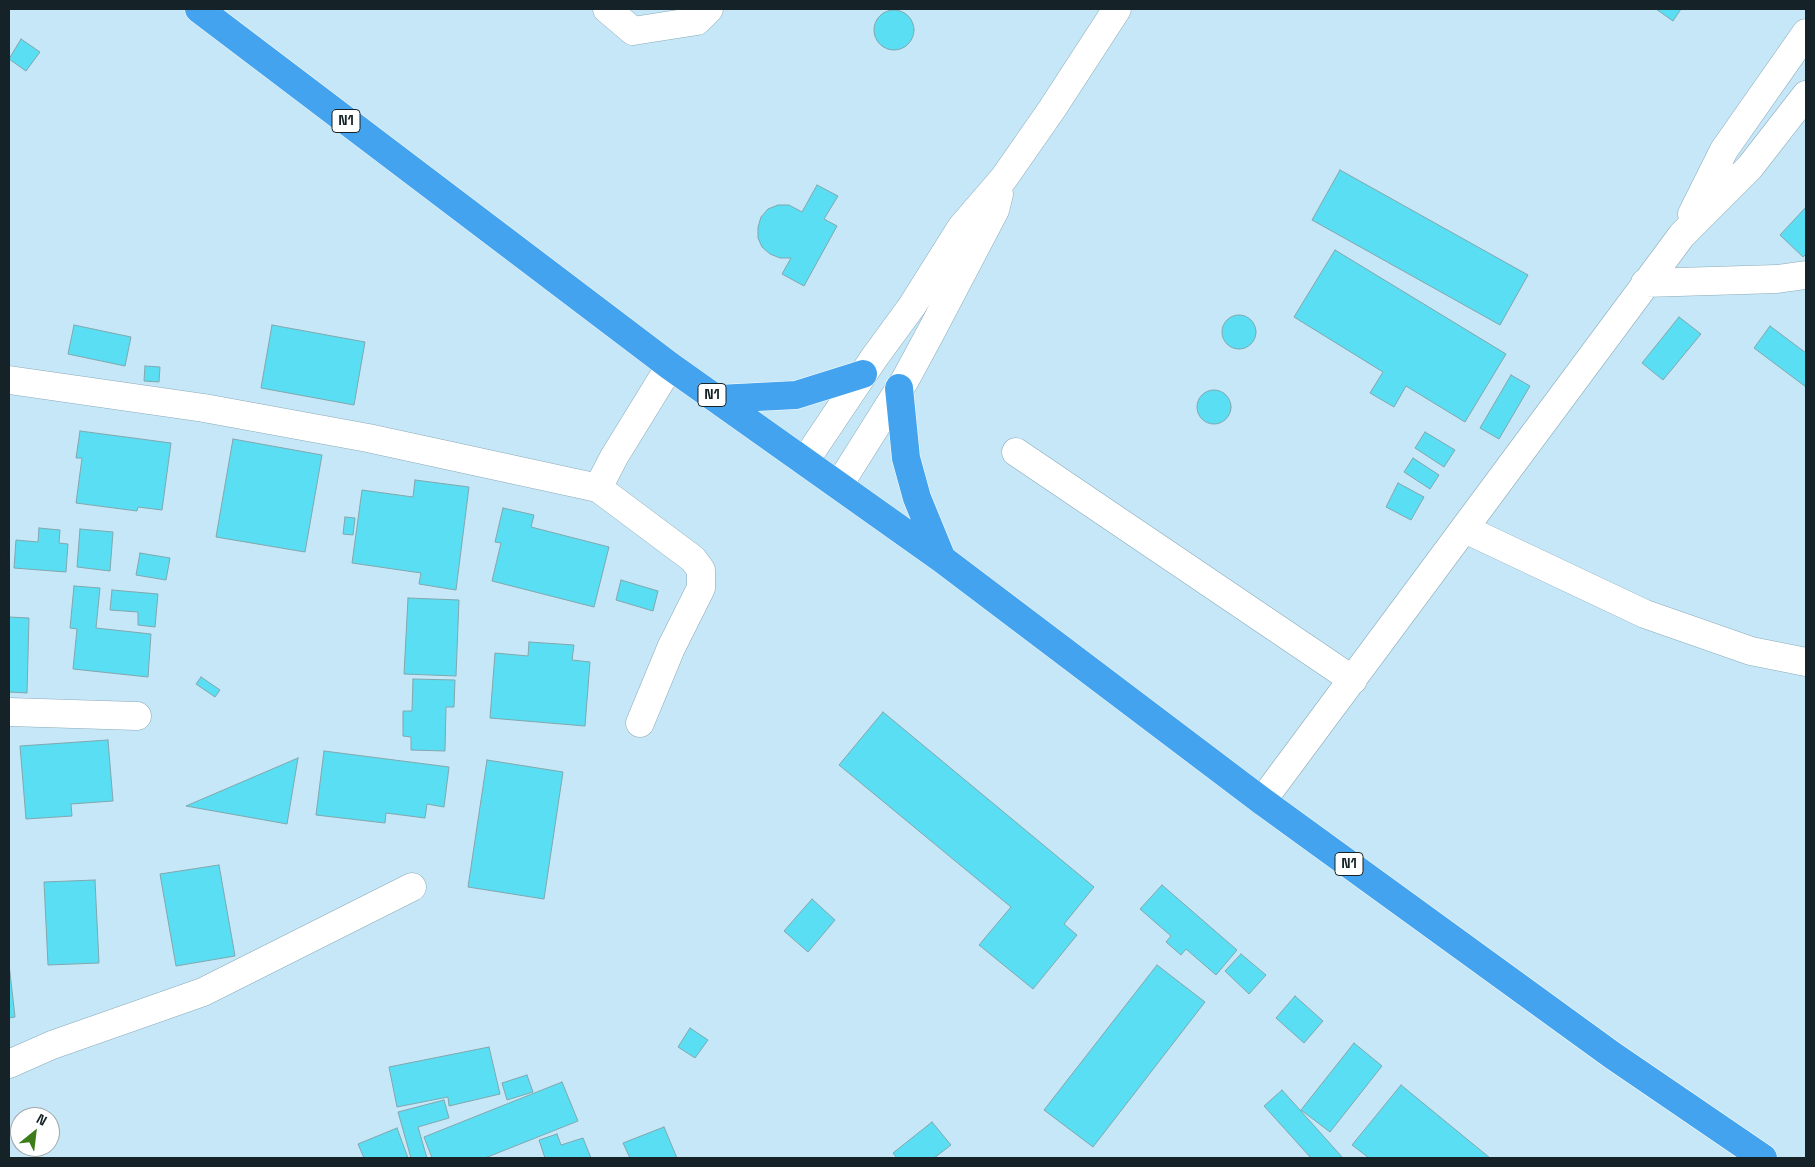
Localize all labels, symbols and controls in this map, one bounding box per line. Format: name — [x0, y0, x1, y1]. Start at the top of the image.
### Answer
road number: N1 — [332, 110, 360, 132]
road number: N1 — [698, 384, 726, 406]
road number: N1 — [1335, 852, 1363, 876]
north arrow — [10, 1107, 60, 1157]
text: N — [33, 1110, 50, 1130]

